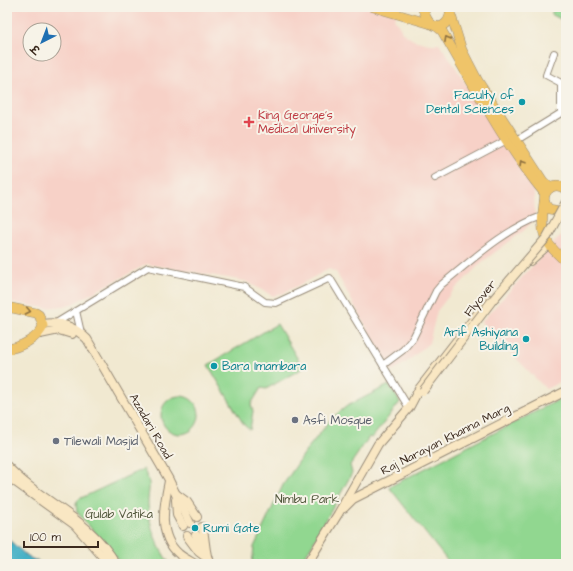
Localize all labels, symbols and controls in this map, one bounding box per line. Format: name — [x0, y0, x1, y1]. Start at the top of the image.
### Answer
north arrow — [22, 22, 62, 62]
one-way arrow — [444, 36, 452, 44]
text: उ — [27, 40, 44, 58]
place label: Faculty of Dental Sciences — [426, 87, 515, 118]
marker: Faculty of Dental Sciences — [517, 97, 527, 107]
place label: King George's Medical University — [258, 107, 356, 139]
marker: King George's Medical University — [243, 116, 255, 128]
one-way arrow — [519, 160, 526, 167]
street label: Flyover — [460, 276, 501, 321]
one-way arrow — [25, 307, 32, 315]
place label: Arif Ashiyana Building — [444, 324, 518, 356]
marker: Arif Ashiyana Building — [521, 334, 531, 344]
place label: Bara Imambara — [222, 358, 306, 375]
marker: Bara Imambara — [209, 361, 219, 371]
street label: Azadari Road — [125, 390, 176, 462]
street label: Raj Narayan Khanna Marg — [378, 400, 513, 480]
place label: Asfi Mosque — [303, 412, 372, 429]
marker: Asfi Mosque — [290, 415, 300, 425]
place label: Tilewali Masjid — [64, 433, 138, 450]
marker: Tilewali Masjid — [51, 436, 61, 446]
park label: Nimbu Park — [275, 491, 340, 508]
park label: Gulab Vatika — [85, 506, 153, 523]
place label: Rumi Gate — [203, 520, 260, 537]
scale bar — [24, 523, 98, 549]
marker: Rumi Gate — [190, 523, 200, 533]
text: 100 m — [30, 529, 61, 546]

